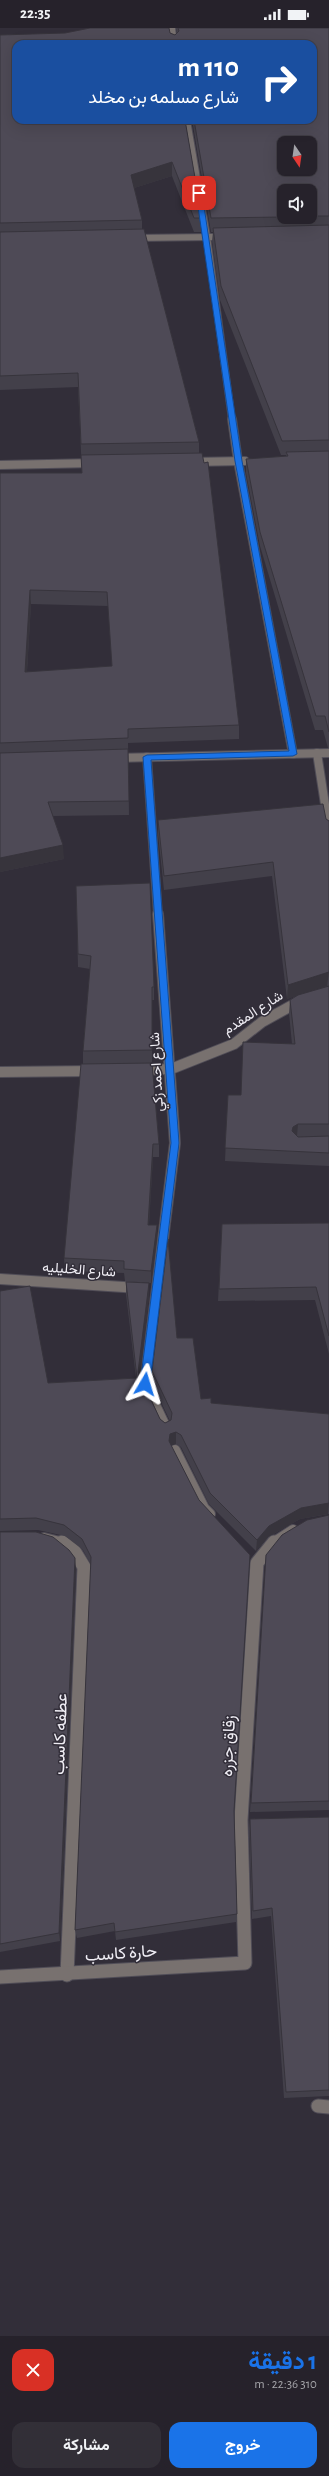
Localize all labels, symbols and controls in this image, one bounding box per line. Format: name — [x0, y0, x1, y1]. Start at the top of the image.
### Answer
text: 22:35 — [20, 6, 51, 21]
text: 110 m — [177, 54, 239, 82]
icon: right — [253, 56, 305, 108]
text: شارع مسلمه بن مخلد — [88, 89, 239, 107]
north arrow — [277, 136, 317, 176]
map controls — [277, 136, 317, 224]
pin — [182, 176, 216, 210]
icon: arrive — [188, 182, 210, 204]
button: sound — [277, 184, 317, 224]
street label: شارع المقدم — [220, 988, 287, 1040]
street label: شارع احمد زكي — [148, 1032, 170, 1112]
street label: شارع الخليليه — [42, 1260, 116, 1283]
position arrow — [124, 1363, 166, 1405]
street label: عطفه كاسب — [50, 1693, 71, 1775]
street label: زقاق جزره — [218, 1715, 240, 1777]
street label: حارة كاسب — [84, 1942, 158, 1966]
button: close — [12, 2349, 54, 2391]
text: 1 دقيقة — [248, 2350, 317, 2374]
text: 310 m · 22:36 — [254, 2378, 317, 2391]
button: مشاركة — [12, 2422, 161, 2468]
button: خروج — [169, 2422, 317, 2468]

